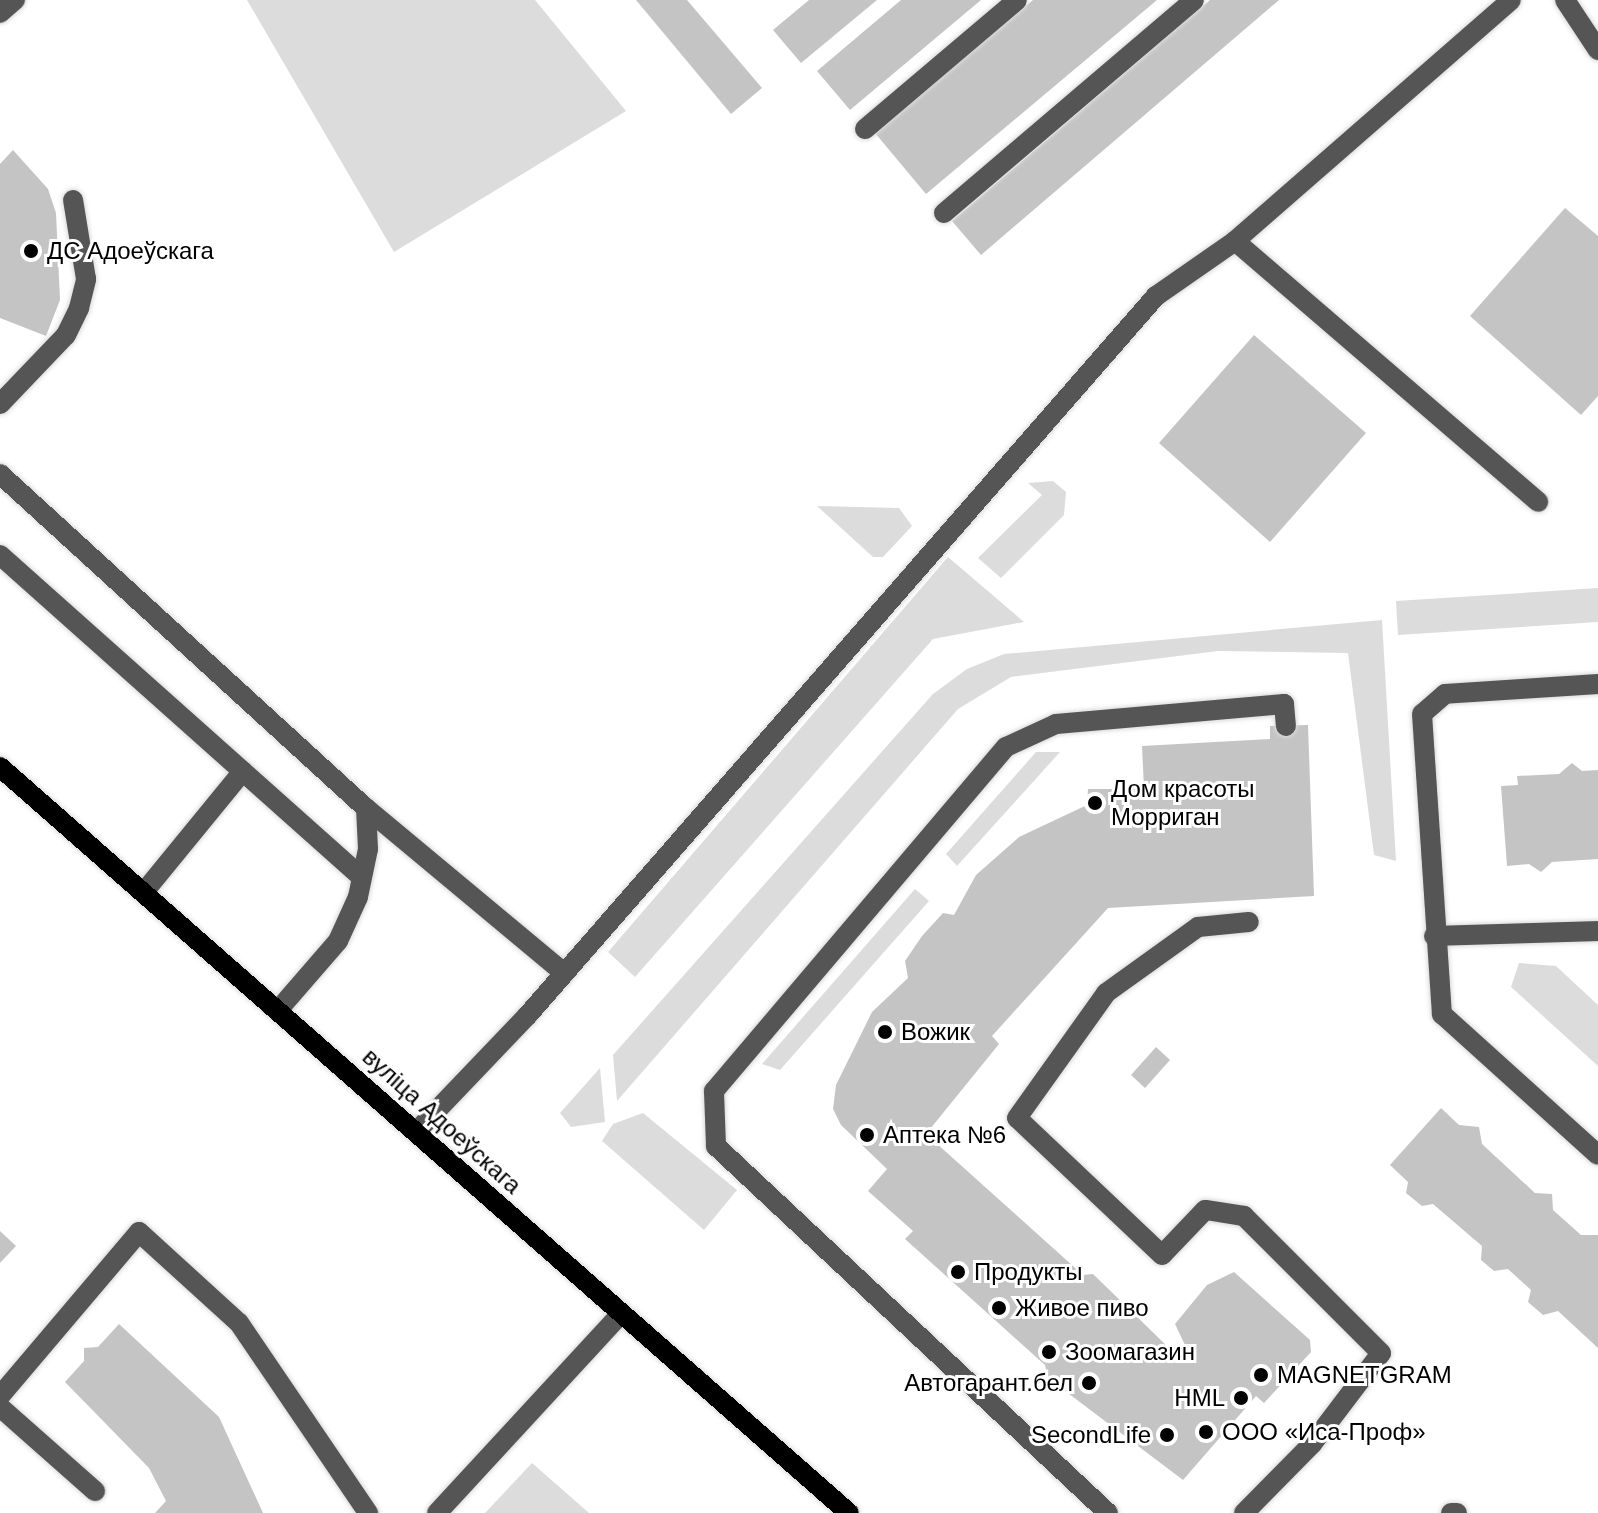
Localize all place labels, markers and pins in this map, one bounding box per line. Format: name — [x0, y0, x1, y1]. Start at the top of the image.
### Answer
place label: ДС Адоеўскага — [47, 237, 214, 265]
marker: ДС Адоеўскага — [22, 242, 40, 260]
place label: Дом красоты Морриган — [1111, 775, 1255, 831]
marker: Дом красоты Морриган — [1086, 794, 1104, 812]
place label: Вожик — [901, 1018, 970, 1046]
marker: Вожик — [876, 1023, 894, 1041]
place label: Аптека №6 — [883, 1121, 1006, 1149]
marker: Аптека №6 — [858, 1126, 876, 1144]
place label: Продукты — [974, 1258, 1082, 1286]
marker: Продукты — [949, 1263, 967, 1281]
place label: Живое пиво — [1015, 1294, 1149, 1322]
marker: Живое пиво — [990, 1299, 1008, 1317]
place label: Зоомагазин — [1065, 1338, 1195, 1366]
marker: Зоомагазин — [1040, 1343, 1058, 1361]
place label: MAGNETGRAM — [1277, 1361, 1452, 1389]
marker: MAGNETGRAM — [1252, 1366, 1270, 1384]
place label: Автогарант.бел — [904, 1369, 1073, 1397]
marker: Автогарант.бел — [1080, 1374, 1098, 1392]
place label: HML — [1174, 1384, 1225, 1412]
marker: HML — [1232, 1389, 1250, 1407]
place label: ООО «Иса-Проф» — [1222, 1418, 1426, 1446]
place label: SecondLife — [1031, 1421, 1151, 1449]
marker: ООО «Иса-Проф» — [1197, 1423, 1215, 1441]
marker: SecondLife — [1158, 1426, 1176, 1444]

